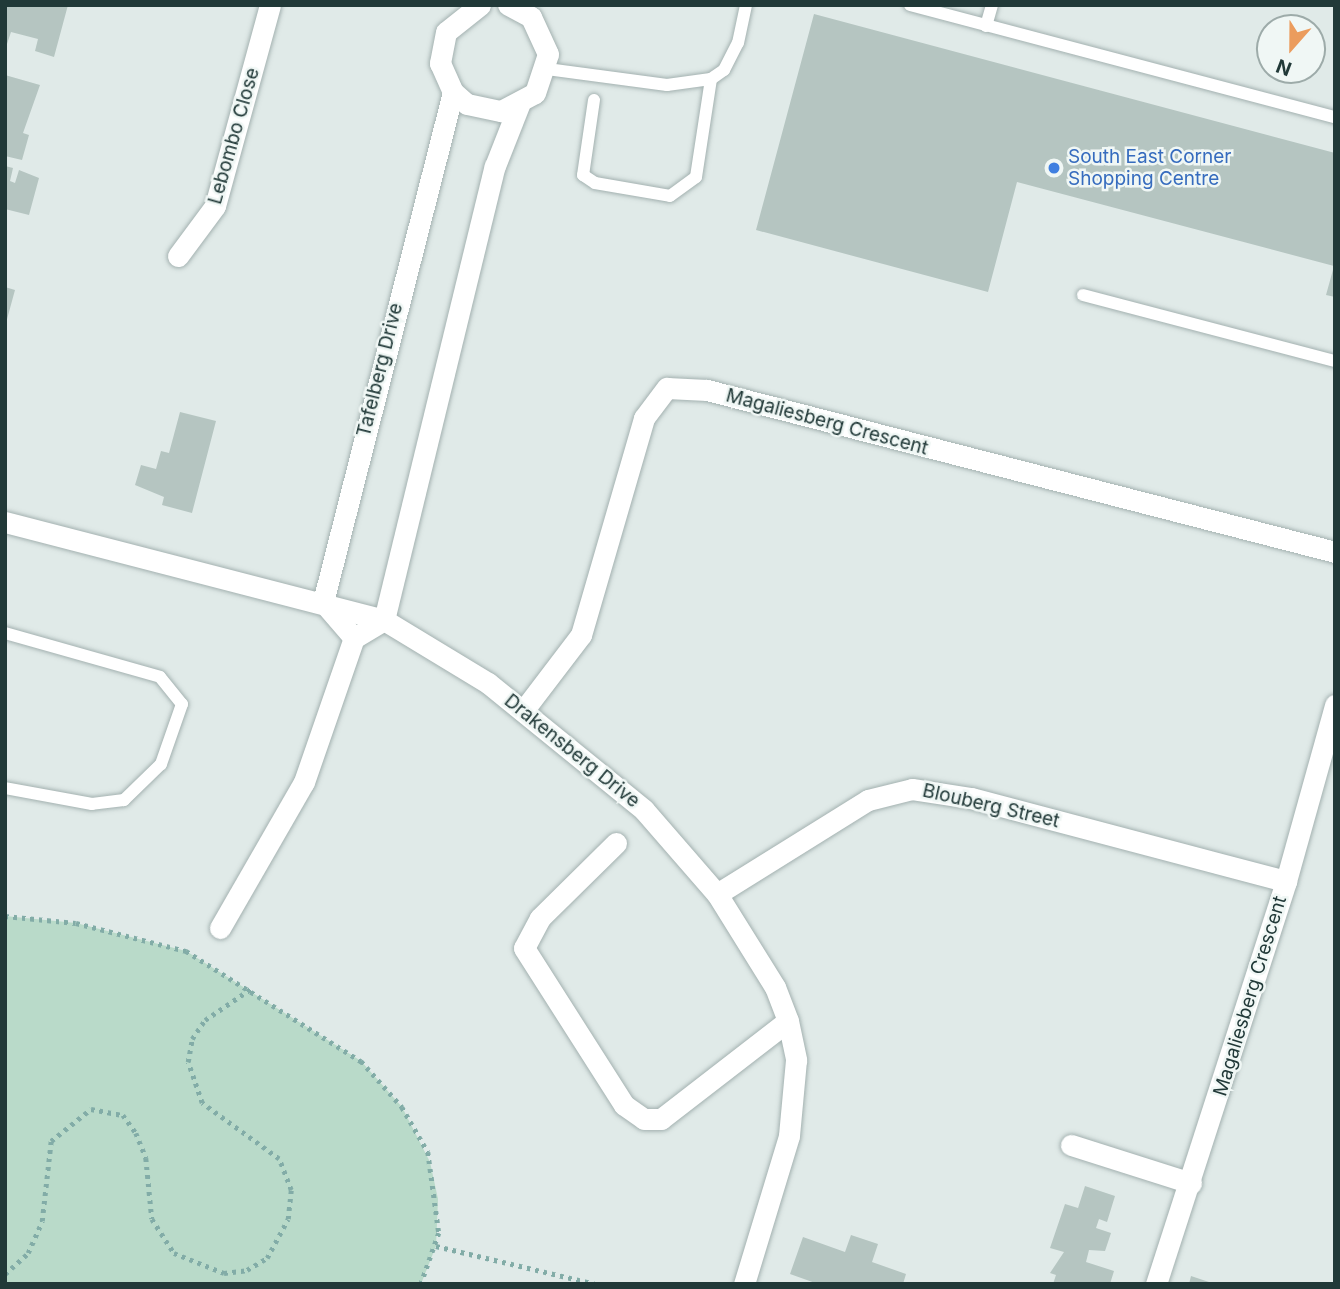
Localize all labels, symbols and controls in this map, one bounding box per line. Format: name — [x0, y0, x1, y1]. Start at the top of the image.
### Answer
north arrow — [1256, 14, 1326, 84]
text: N — [1273, 54, 1295, 81]
street label: Lebombo Close — [204, 65, 264, 207]
place label: South East Corner Shopping Centre — [1068, 146, 1231, 190]
marker: South East Corner Shopping Centre — [1046, 160, 1062, 176]
street label: Tafelberg Drive — [352, 301, 408, 439]
street label: Magaliesberg Crescent — [723, 384, 931, 460]
street label: Drakensberg Drive — [500, 689, 644, 813]
street label: Blouberg Street — [920, 779, 1062, 833]
street label: Magaliesberg Crescent — [1209, 893, 1291, 1099]

